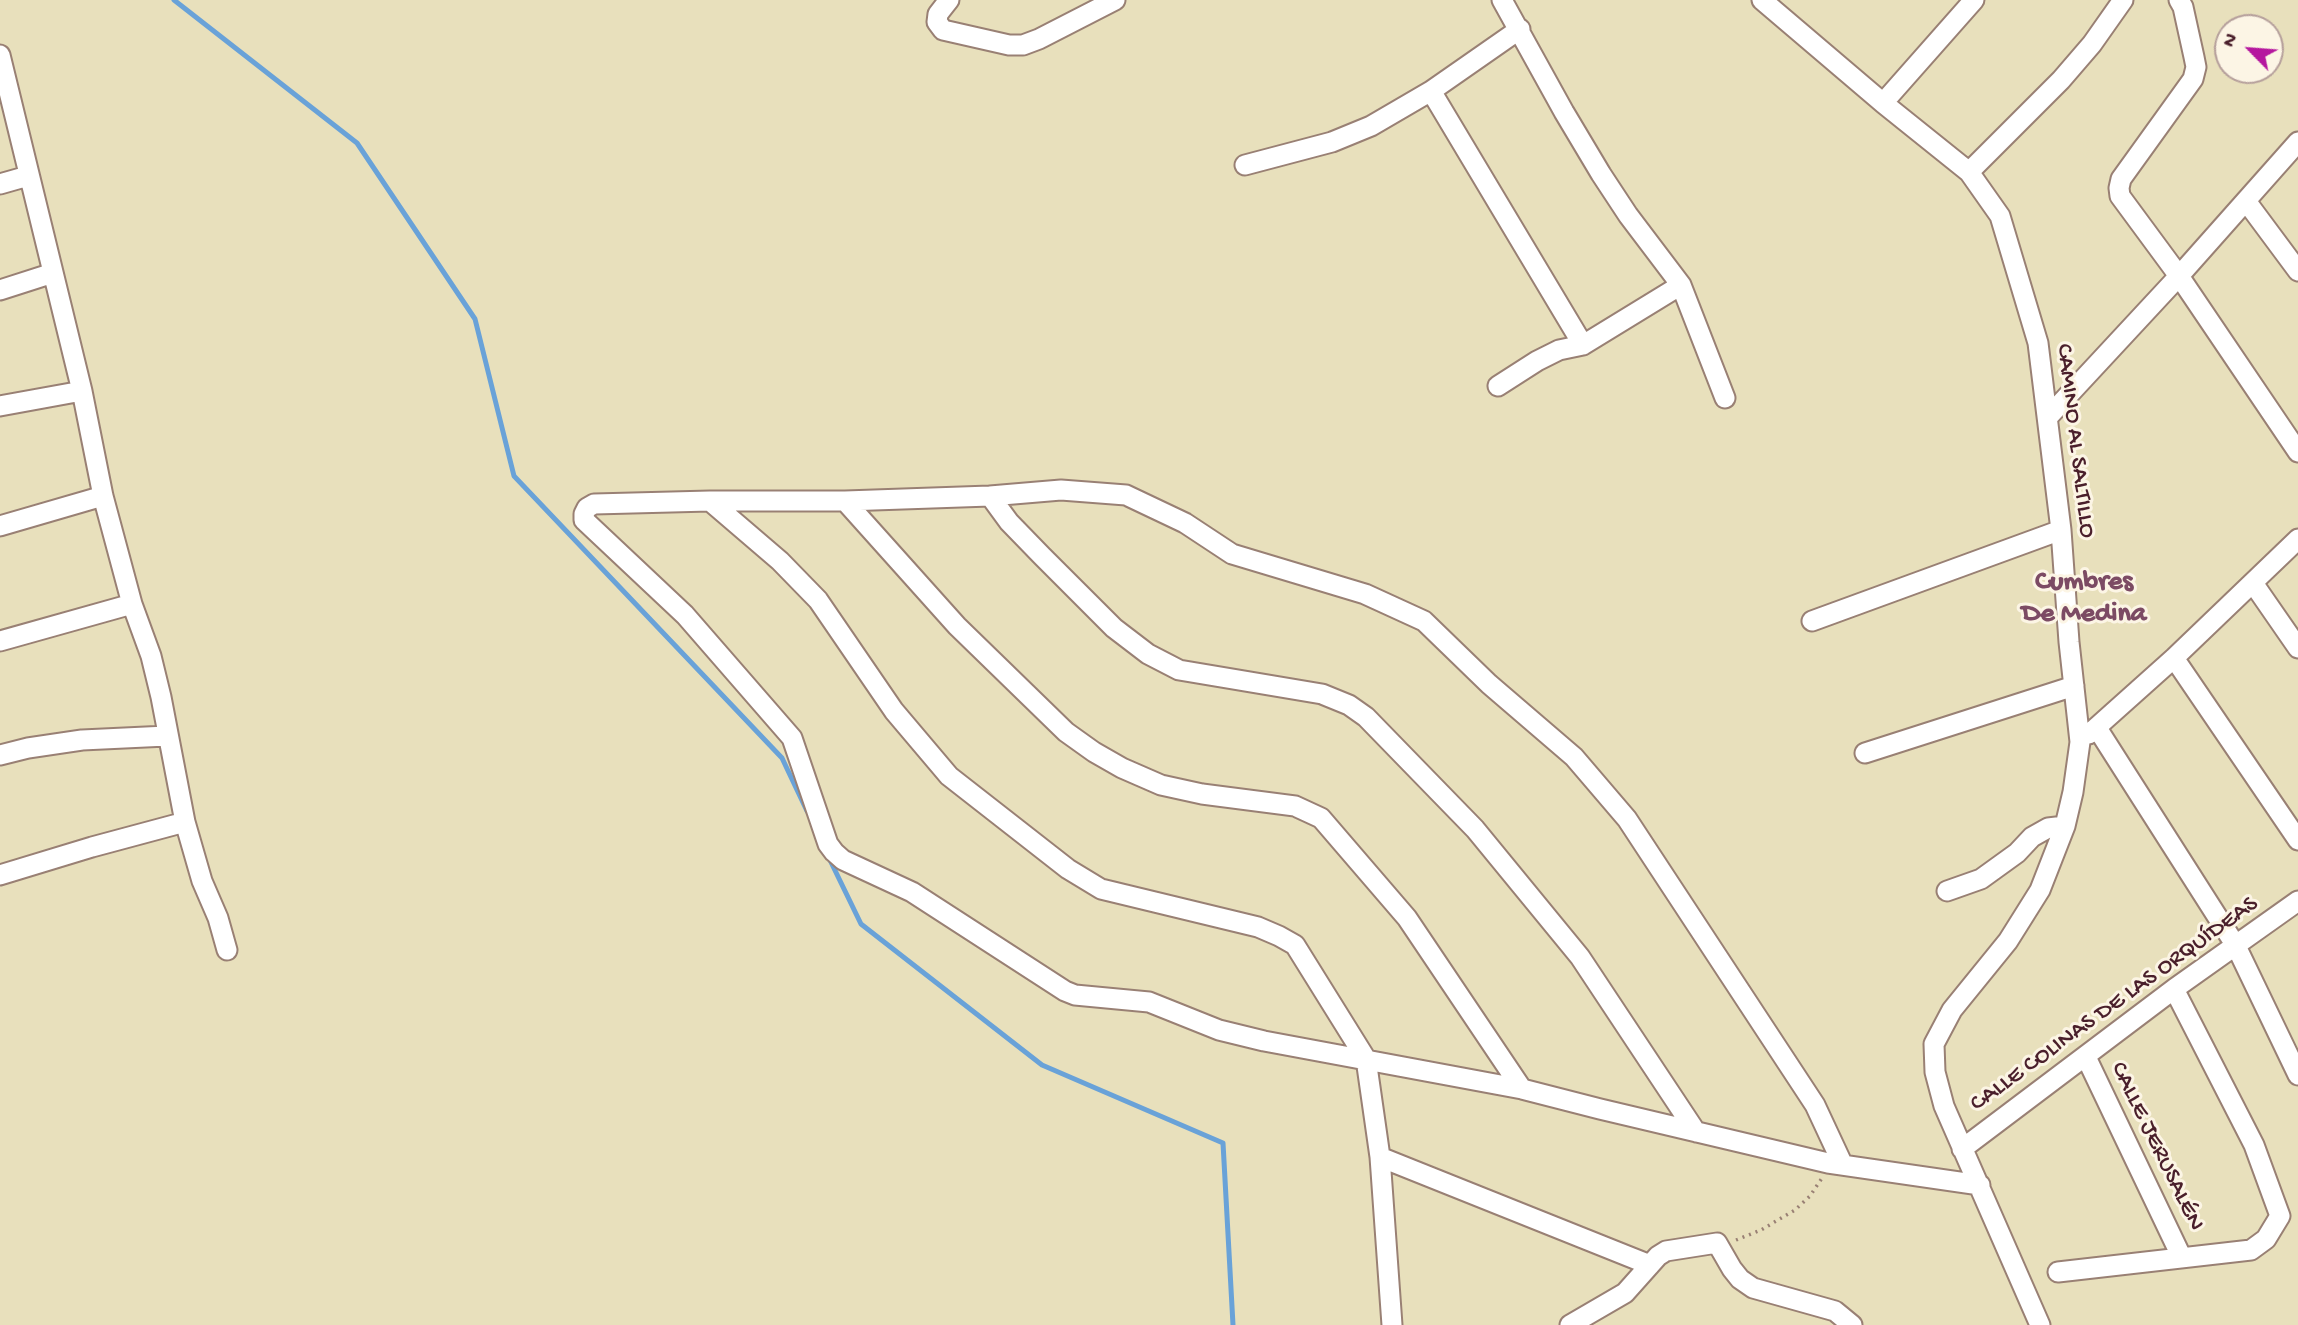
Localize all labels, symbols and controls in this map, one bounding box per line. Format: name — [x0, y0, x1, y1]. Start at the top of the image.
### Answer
north arrow — [2214, 14, 2284, 84]
text: N — [2218, 30, 2244, 51]
street label: CAMINO AL SALTILLO — [2048, 342, 2100, 540]
district label: Cumbres De Medina — [2022, 567, 2146, 633]
street label: CALLE COLINAS DE LAS ORQUÍDEAS — [1965, 891, 2265, 1119]
street label: CALLE JERUSALÉN — [2103, 1058, 2209, 1236]

